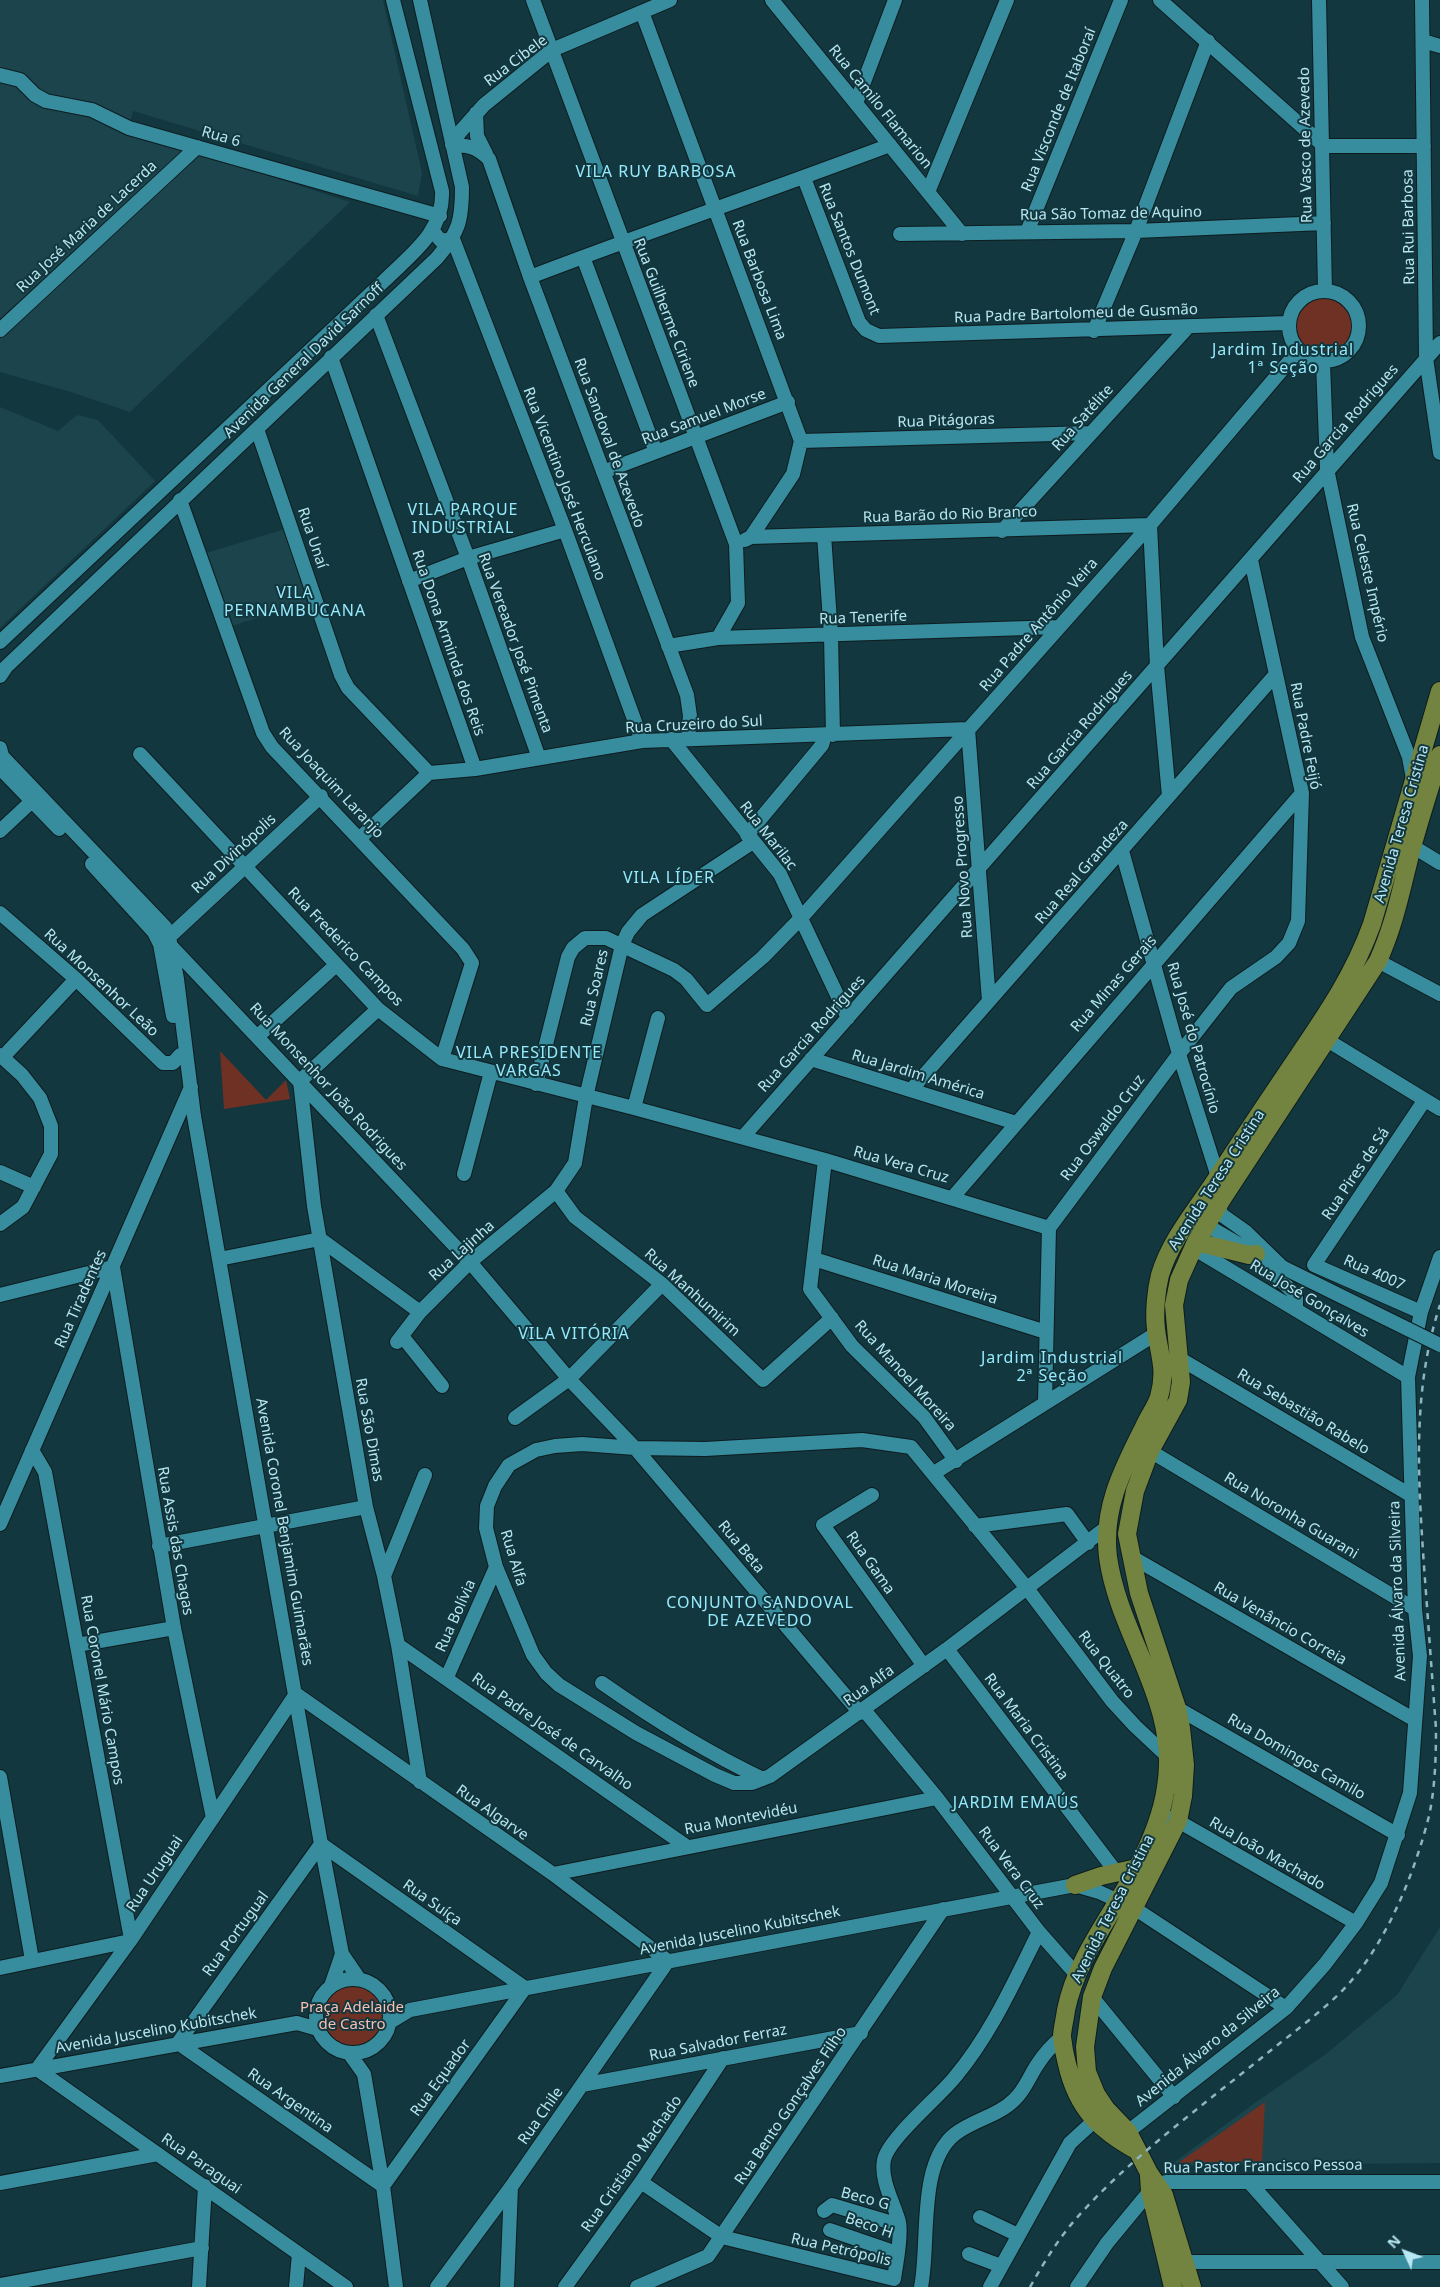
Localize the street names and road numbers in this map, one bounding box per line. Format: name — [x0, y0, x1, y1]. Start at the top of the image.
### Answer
street label: Rua Visconde de Itaboraí — [1018, 25, 1100, 195]
street label: Rua Cibele — [481, 31, 551, 91]
street label: Rua Camilo Flamarion — [824, 41, 936, 173]
street label: Rua Vasco de Azevedo — [1296, 67, 1316, 223]
street label: Rua 6 — [200, 123, 242, 151]
street label: Rua José Maria de Lacerda — [13, 157, 161, 297]
street label: Rua Rui Barbosa — [1399, 169, 1419, 285]
street label: Rua Santos Dumont — [814, 181, 884, 317]
street label: Rua São Tomaz de Aquino — [1020, 203, 1202, 225]
street label: Rua Barbosa Lima — [728, 217, 790, 343]
street label: Rua Guilherme Ciriene — [629, 236, 703, 390]
street label: Avenida General David Sarnoff — [220, 280, 388, 442]
street label: Rua Padre Bartolomeu de Gusmão — [954, 301, 1198, 327]
street label: Rua Sandoval de Azevedo — [570, 356, 648, 530]
street label: Rua Garcia Rodrigues — [1290, 361, 1402, 487]
street label: Rua Satélite — [1049, 381, 1117, 455]
street label: Rua Vicentino José Herculano — [519, 385, 609, 583]
street label: Rua Samuel Morse — [639, 385, 769, 449]
street label: Rua Pitágoras — [897, 410, 995, 432]
street label: Rua Celeste Império — [1342, 502, 1392, 644]
street label: Rua Barão do Rio Branco — [863, 503, 1037, 527]
street label: Rua Unaí — [293, 505, 331, 571]
street label: Rua Dona Arminda dos Reis — [408, 548, 488, 738]
street label: Rua Vereador José Pimenta — [474, 550, 556, 736]
street label: Rua Padre Antônio Veira — [976, 555, 1102, 695]
street label: Rua Tenerife — [819, 607, 907, 629]
street label: Rua Garcia Rodrigues — [1024, 667, 1136, 793]
street label: Rua Padre Feijó — [1286, 681, 1324, 791]
street label: Rua Cruzeiro do Sul — [625, 712, 763, 738]
street label: Rua Joaquim Laranjo — [275, 724, 387, 842]
street label: Avenida Teresa Cristina — [1371, 743, 1433, 905]
street label: Rua Novo Progresso — [949, 795, 977, 939]
street label: Rua Marilac — [736, 798, 800, 874]
street label: Rua Divinópolis — [188, 810, 280, 898]
street label: Rua Real Grandeza — [1032, 816, 1132, 928]
street label: Rua Frederico Campos — [284, 884, 406, 1010]
street label: Rua Monsenhor Leão — [40, 925, 162, 1041]
street label: Rua Minas Gerais — [1067, 932, 1161, 1036]
street label: Rua Soares — [577, 948, 613, 1028]
street label: Rua José do Patrocínio — [1163, 960, 1223, 1116]
street label: Rua Garcia Rodrigues — [755, 972, 869, 1096]
street label: Rua Monsenhor João Rodrigues — [246, 999, 410, 1175]
street label: Rua Jardim América — [849, 1046, 987, 1104]
street label: Rua Oswaldo Cruz — [1057, 1071, 1149, 1185]
street label: Avenida Teresa Cristina — [1165, 1106, 1269, 1254]
street label: Rua Pires de Sá — [1318, 1124, 1394, 1224]
street label: Rua Vera Cruz — [851, 1143, 951, 1187]
street label: Rua Lajinha — [426, 1217, 498, 1285]
street label: Rua Manhumirim — [640, 1245, 744, 1341]
street label: Rua Tiradentes — [51, 1247, 111, 1351]
street label: Rua Maria Moreira — [870, 1251, 1000, 1309]
street label: Rua 4007 — [1341, 1252, 1407, 1294]
street label: Rua José Gonçalves — [1246, 1256, 1372, 1342]
street label: Rua Manoel Moreira — [851, 1317, 959, 1435]
street label: Rua Sebastião Rabelo — [1233, 1365, 1373, 1459]
street label: Rua São Dimas — [351, 1377, 387, 1483]
street label: Avenida Coronel Benjamim Guimarães — [252, 1397, 316, 1667]
street label: Rua Assis das Chagas — [153, 1465, 197, 1617]
street label: Rua Noronha Guarani — [1221, 1469, 1361, 1563]
street label: Avenida Álvaro da Silveira — [1386, 1501, 1410, 1681]
street label: Rua Beta — [714, 1517, 768, 1577]
street label: Rua Alfa — [496, 1528, 530, 1588]
street label: Rua Gama — [842, 1528, 898, 1598]
street label: Rua Bolívia — [432, 1577, 480, 1655]
street label: Rua Venâncio Correia — [1210, 1579, 1350, 1669]
street label: Rua Coronel Mário Campos — [76, 1594, 128, 1786]
street label: Rua Quatro — [1074, 1628, 1138, 1702]
street label: Rua Alfa — [840, 1662, 898, 1710]
street label: Rua Padre José de Carvalho — [468, 1669, 636, 1795]
street label: Rua Maria Cristina — [980, 1670, 1072, 1784]
street label: Rua Domingos Camilo — [1224, 1710, 1368, 1804]
street label: Rua Algarve — [452, 1781, 532, 1845]
street label: Rua Montevidéu — [683, 1799, 799, 1839]
street label: Rua João Machado — [1206, 1814, 1328, 1894]
street label: Rua Vera Cruz — [974, 1823, 1048, 1913]
street label: Rua Uruguai — [123, 1832, 187, 1916]
street label: Avenida Teresa Cristina — [1068, 1832, 1158, 1986]
street label: Rua Suíça — [399, 1876, 465, 1930]
street label: Rua Portugual — [199, 1888, 273, 1980]
street label: Avenida Juscelino Kubitschek — [638, 1903, 842, 1959]
street label: Avenida Álvaro da Silveira — [1132, 1983, 1284, 2111]
street label: Avenida Juscelino Kubitschek — [54, 2004, 258, 2058]
street label: Rua Salvador Ferraz — [648, 2021, 788, 2065]
street label: Rua Bento Gonçalves Filho — [731, 2024, 851, 2188]
street label: Rua Equador — [407, 2036, 475, 2120]
street label: Rua Argentina — [244, 2065, 336, 2137]
street label: Rua Chile — [515, 2084, 567, 2148]
street label: Rua Cristiano Machado — [578, 2092, 686, 2236]
street label: Rua Paraguai — [158, 2130, 244, 2198]
street label: Rua Pastor Francisco Pessoa — [1163, 2156, 1363, 2178]
street label: Beco G — [839, 2184, 891, 2214]
street label: Beco H — [843, 2209, 895, 2243]
street label: Rua Petrópolis — [789, 2230, 893, 2270]

